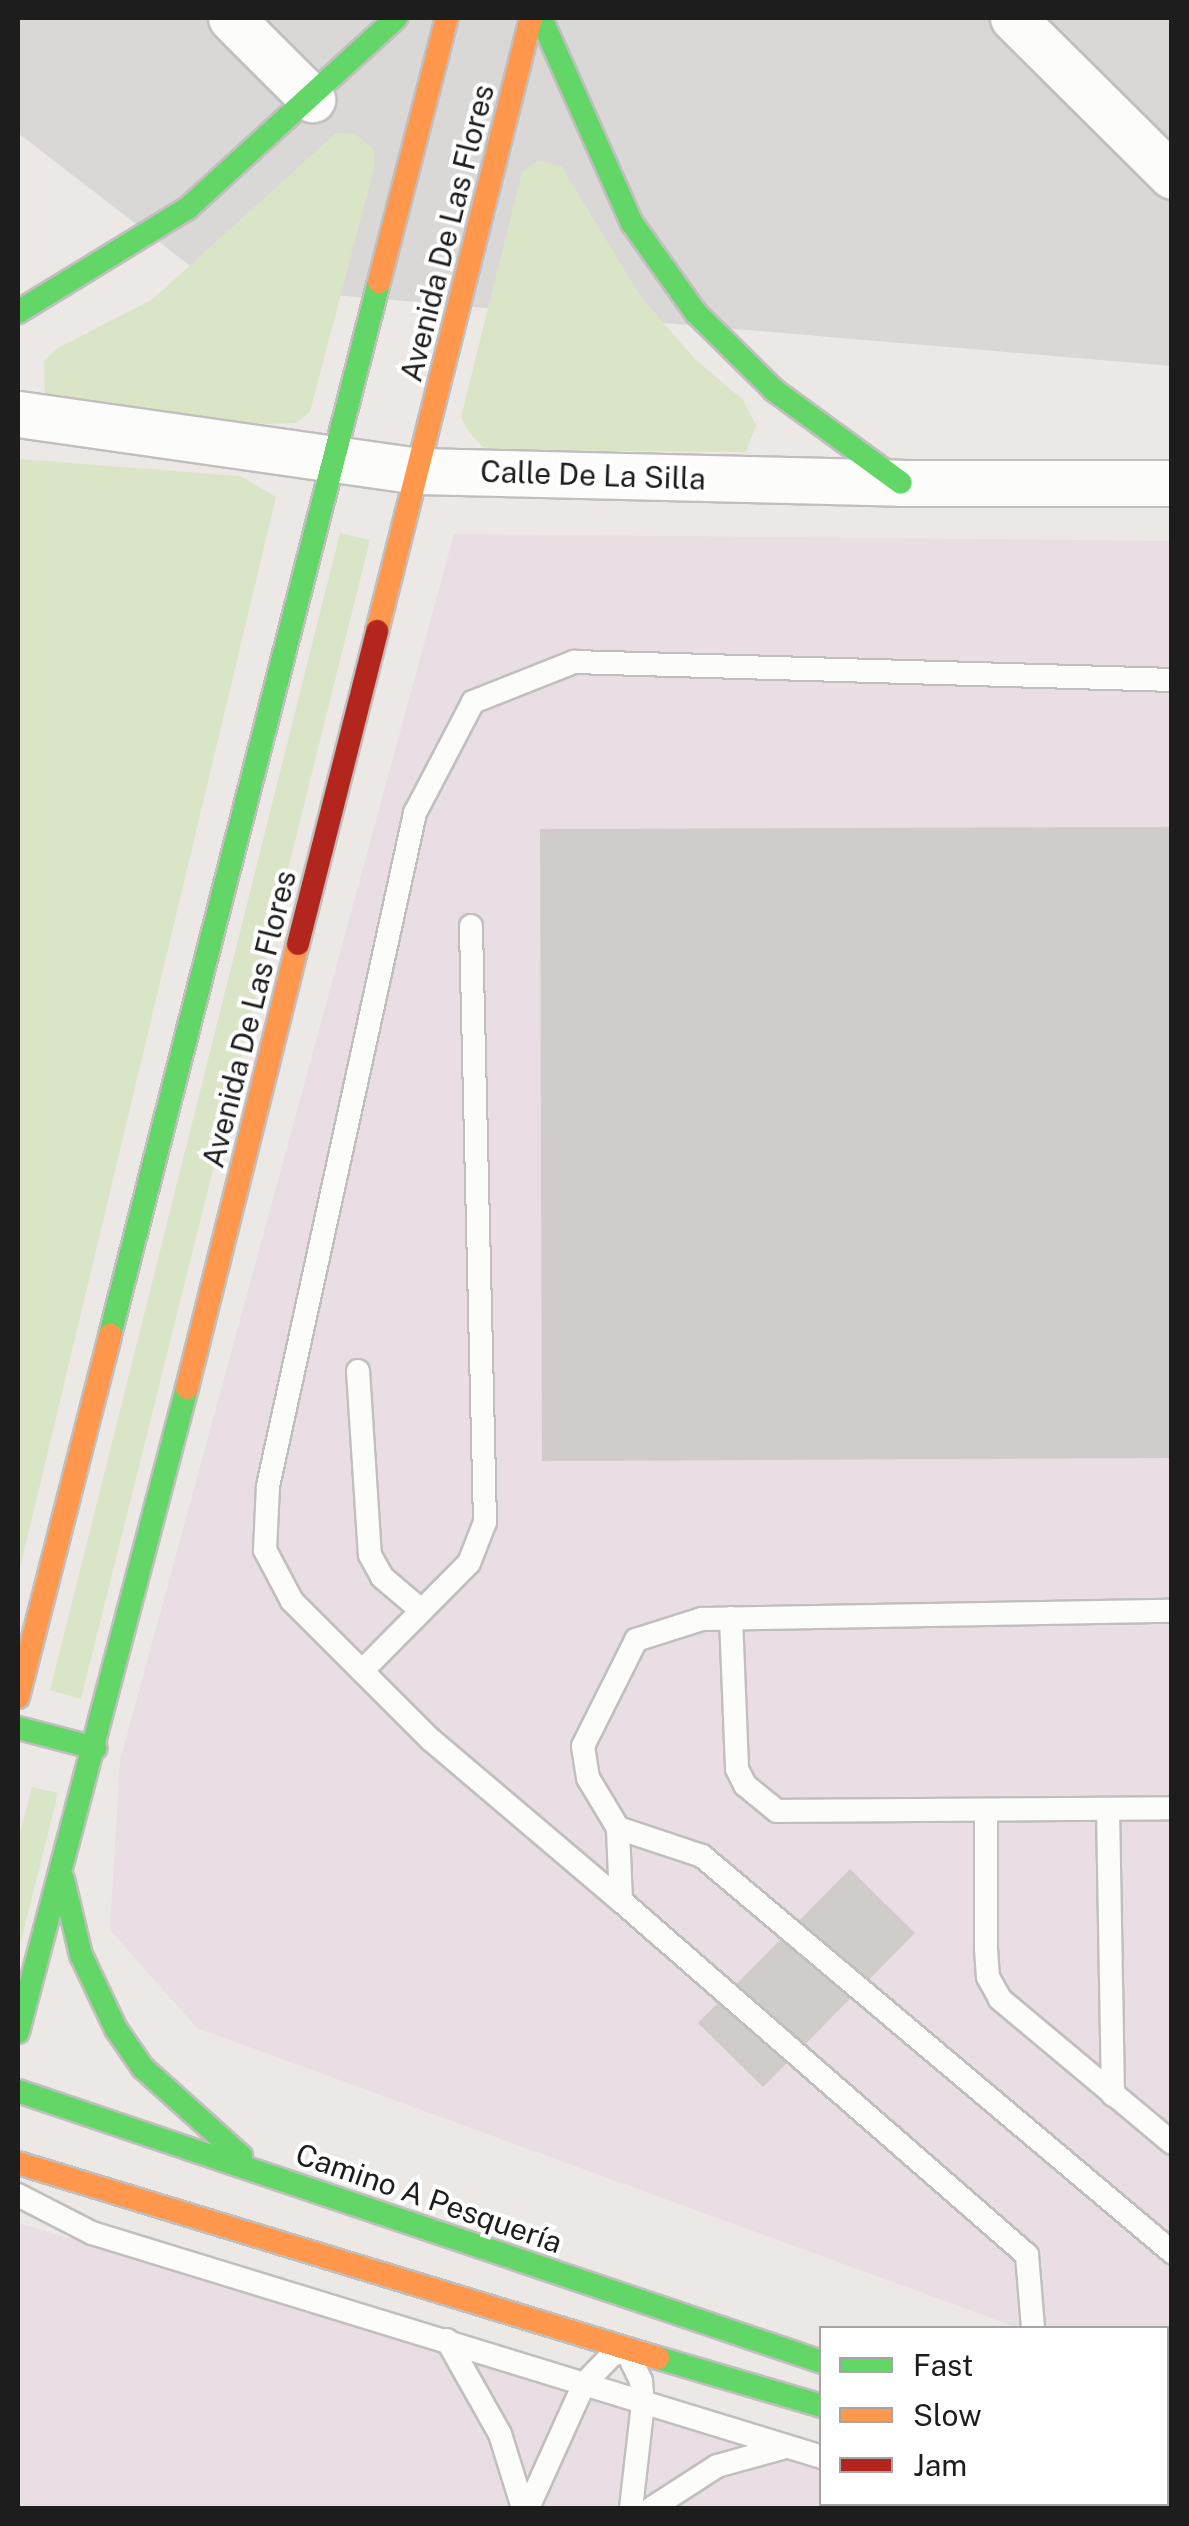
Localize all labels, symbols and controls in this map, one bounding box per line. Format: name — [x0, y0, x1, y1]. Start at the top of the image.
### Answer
street label: Avenida De Las Flores — [393, 81, 501, 385]
street label: Calle De La Silla — [479, 453, 707, 497]
street label: Avenida De Las Flores — [195, 867, 303, 1171]
street label: Camino A Pesquería — [291, 2135, 567, 2261]
legend — [819, 2326, 1169, 2506]
text: Fast — [913, 2347, 973, 2383]
text: Slow — [913, 2397, 982, 2433]
text: Jam — [913, 2447, 967, 2483]

